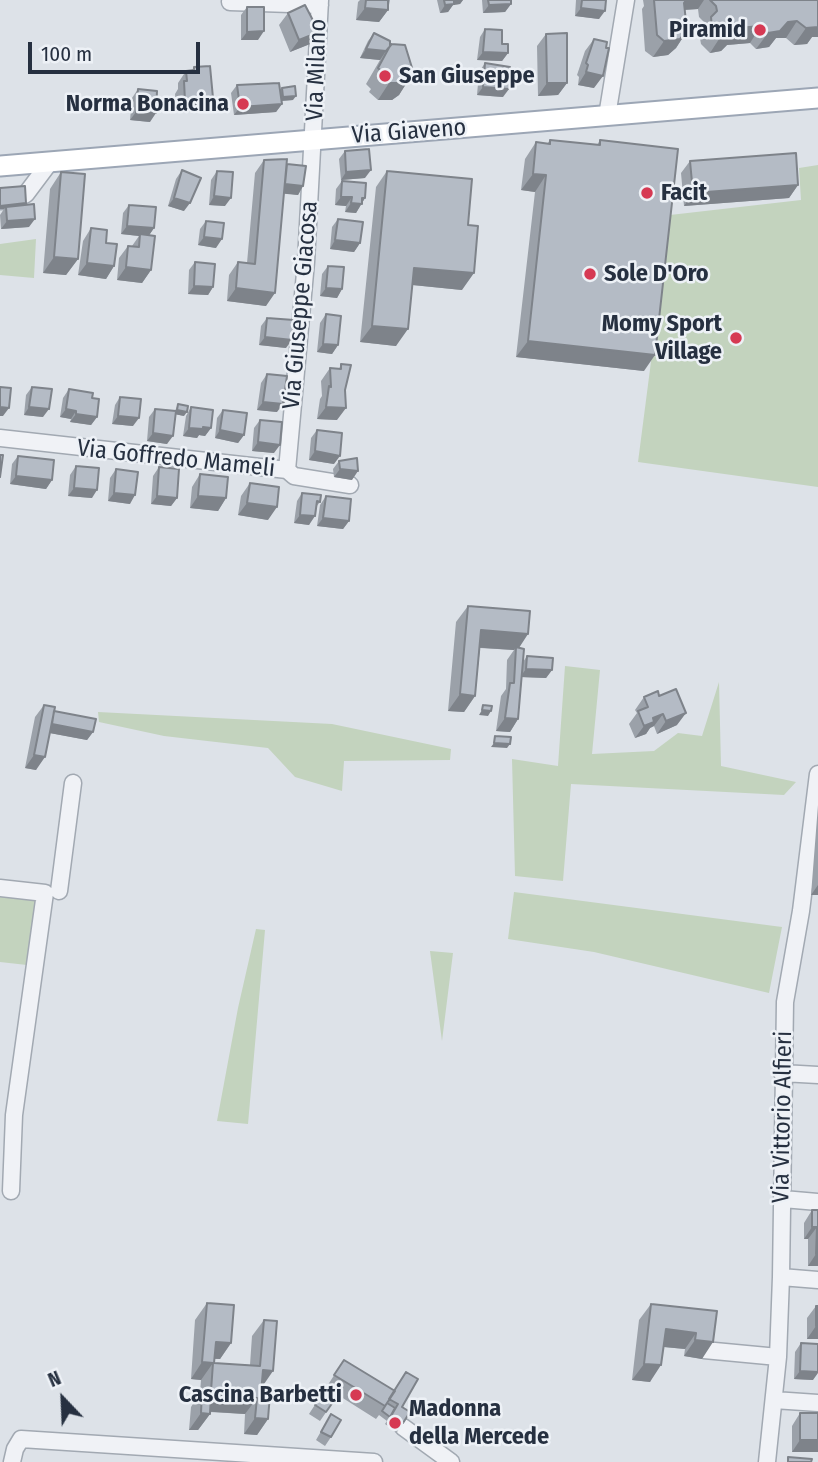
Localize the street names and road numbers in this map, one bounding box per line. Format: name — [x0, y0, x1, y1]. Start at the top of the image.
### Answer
street label: Via Milano — [301, 19, 333, 121]
street label: Via Giaveno — [351, 114, 467, 150]
street label: Via Giuseppe Giacosa — [278, 200, 324, 410]
street label: Via Goffredo Mameli — [76, 434, 276, 484]
street label: Via Vittorio Alfieri — [767, 1031, 799, 1203]

